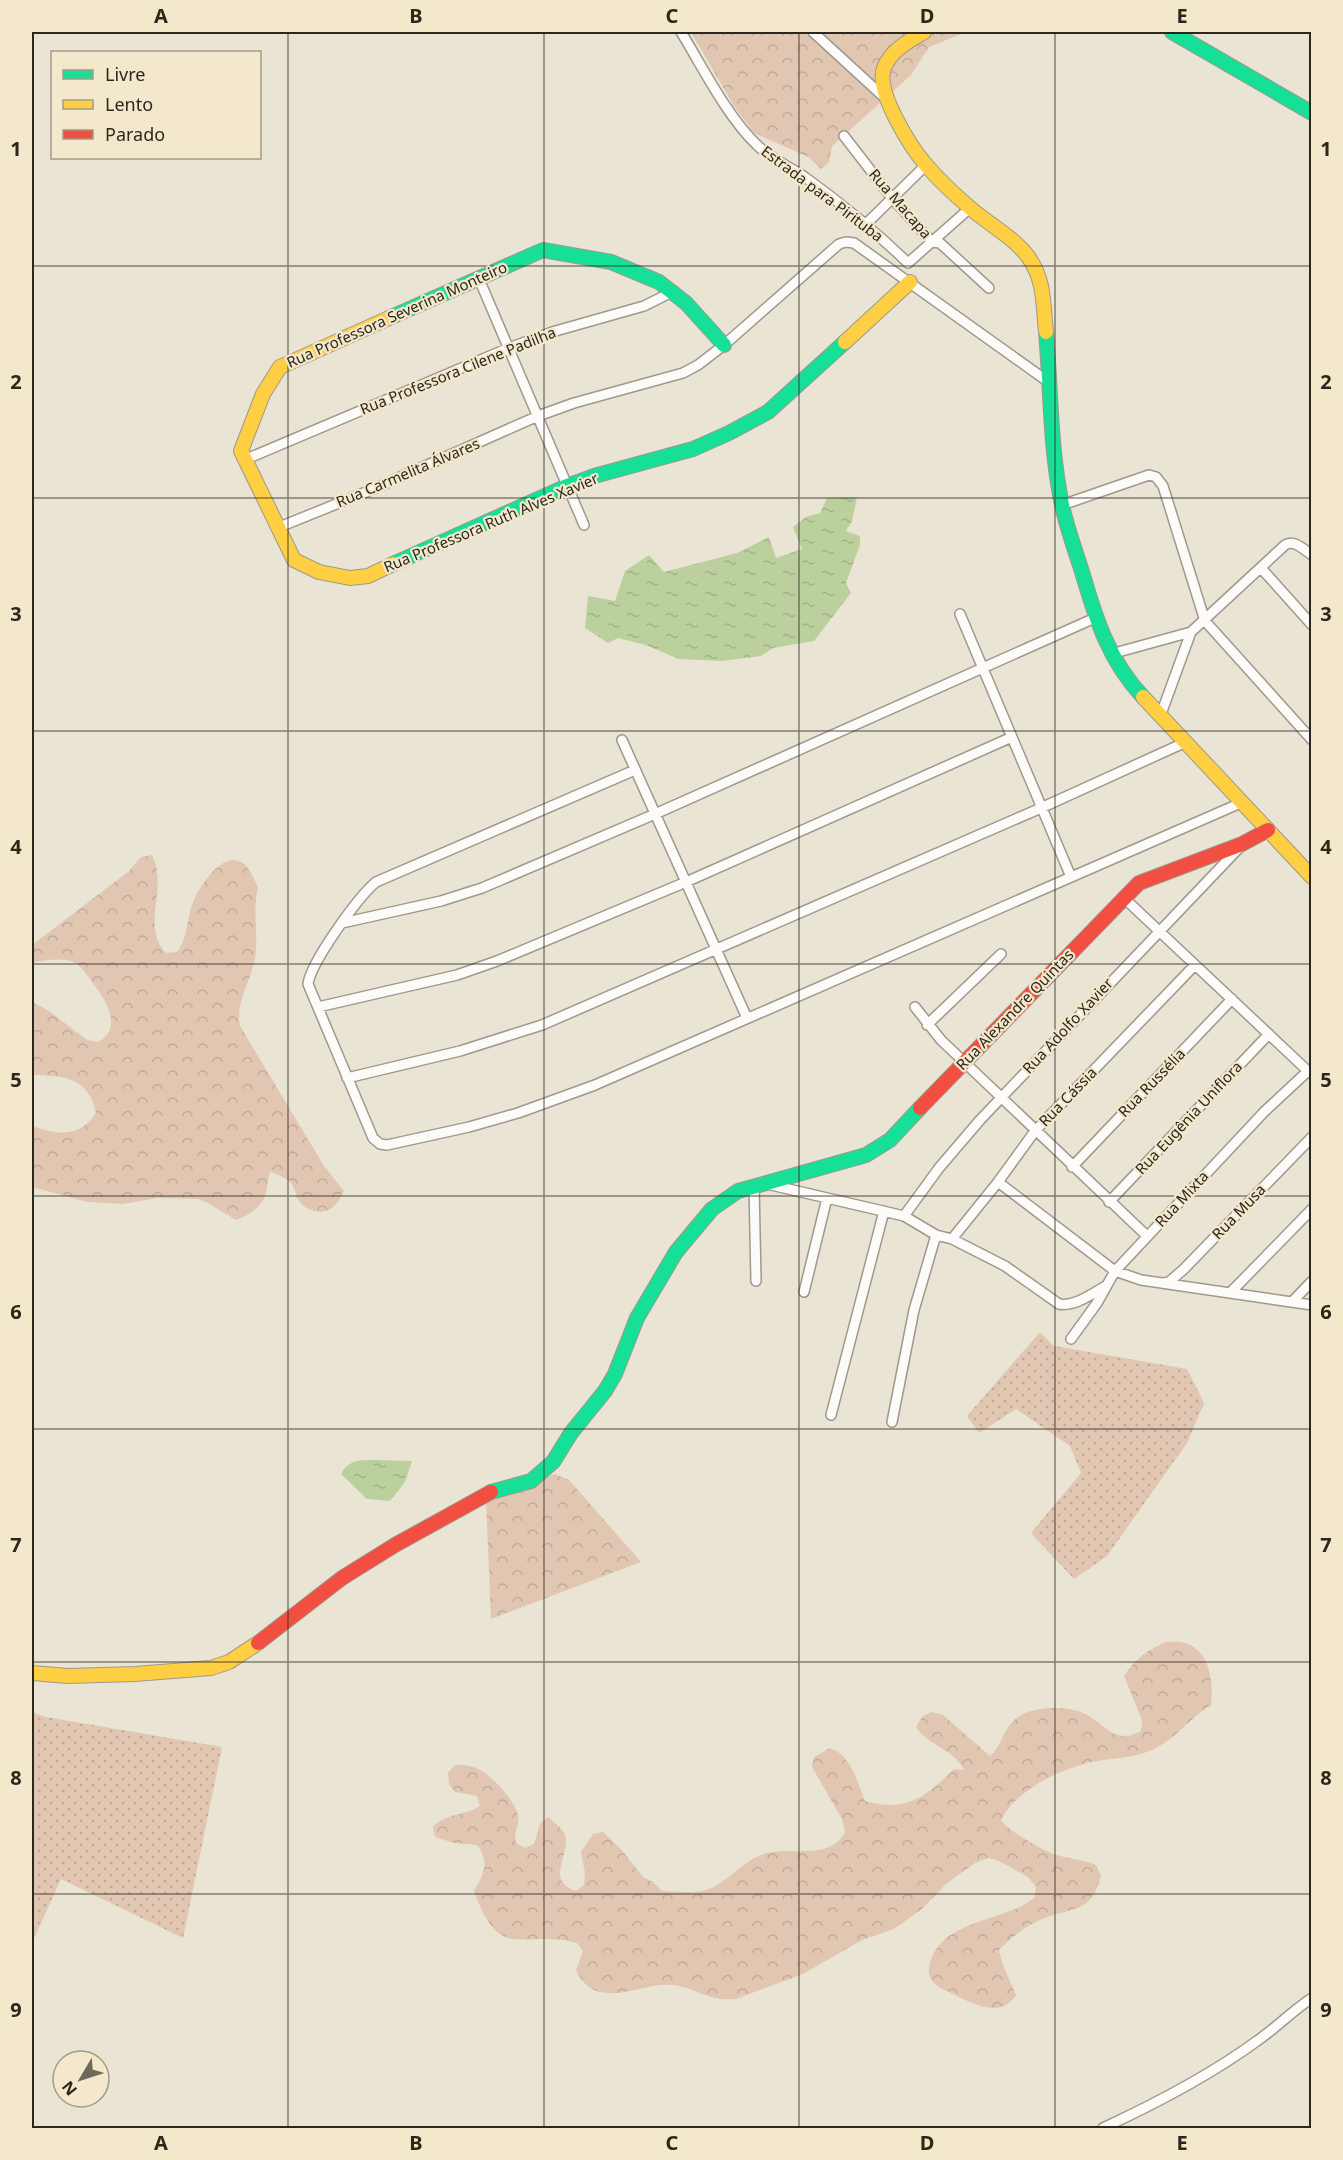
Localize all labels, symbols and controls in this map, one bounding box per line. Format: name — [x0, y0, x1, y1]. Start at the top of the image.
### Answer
text: A — [154, 2, 168, 29]
text: B — [409, 2, 423, 29]
text: C — [666, 2, 679, 29]
text: D — [920, 2, 934, 29]
text: E — [1176, 2, 1188, 29]
legend — [51, 51, 261, 159]
text: Livre — [105, 62, 145, 86]
text: Lento — [105, 92, 153, 116]
text: Parado — [105, 122, 165, 146]
text: 1 — [10, 135, 22, 162]
text: 1 — [1320, 135, 1332, 162]
street label: Estrada para Pirituba — [757, 141, 888, 246]
street label: Rua Macapa — [865, 164, 937, 242]
street label: Rua Professora Severina Monteiro — [283, 256, 510, 372]
street label: Rua Professora Cilene Padilha — [357, 322, 559, 419]
text: 2 — [10, 368, 22, 395]
text: 2 — [1320, 368, 1332, 395]
street label: Rua Carmelita Álvares — [333, 433, 482, 511]
street label: Rua Professora Ruth Alves Xavier — [380, 468, 601, 576]
text: 3 — [10, 600, 22, 627]
text: 3 — [1320, 600, 1332, 627]
text: 4 — [10, 833, 22, 860]
text: 4 — [1320, 833, 1332, 860]
street label: Rua Alexandre Quintas — [951, 945, 1077, 1074]
street label: Rua Adolfo Xavier — [1018, 973, 1117, 1078]
street label: Rua Russélia — [1113, 1044, 1189, 1121]
street label: Rua Eugênia Uniflora — [1130, 1056, 1246, 1178]
street label: Rua Cássia — [1034, 1062, 1101, 1130]
text: 5 — [10, 1066, 22, 1093]
text: 5 — [1320, 1066, 1332, 1093]
street label: Rua Mixta — [1150, 1166, 1213, 1231]
street label: Rua Musa — [1207, 1179, 1270, 1243]
text: 6 — [10, 1298, 22, 1325]
text: 6 — [1320, 1298, 1332, 1325]
text: 7 — [10, 1531, 22, 1558]
text: 7 — [1320, 1531, 1332, 1558]
text: 8 — [10, 1764, 22, 1791]
text: 8 — [1320, 1764, 1332, 1791]
text: 9 — [10, 1996, 22, 2023]
text: 9 — [1320, 1996, 1332, 2023]
north arrow — [51, 2049, 111, 2109]
text: N — [57, 2076, 82, 2100]
text: A — [154, 2129, 168, 2156]
text: B — [409, 2129, 423, 2156]
text: C — [666, 2129, 679, 2156]
text: D — [920, 2129, 934, 2156]
text: E — [1176, 2129, 1188, 2156]

